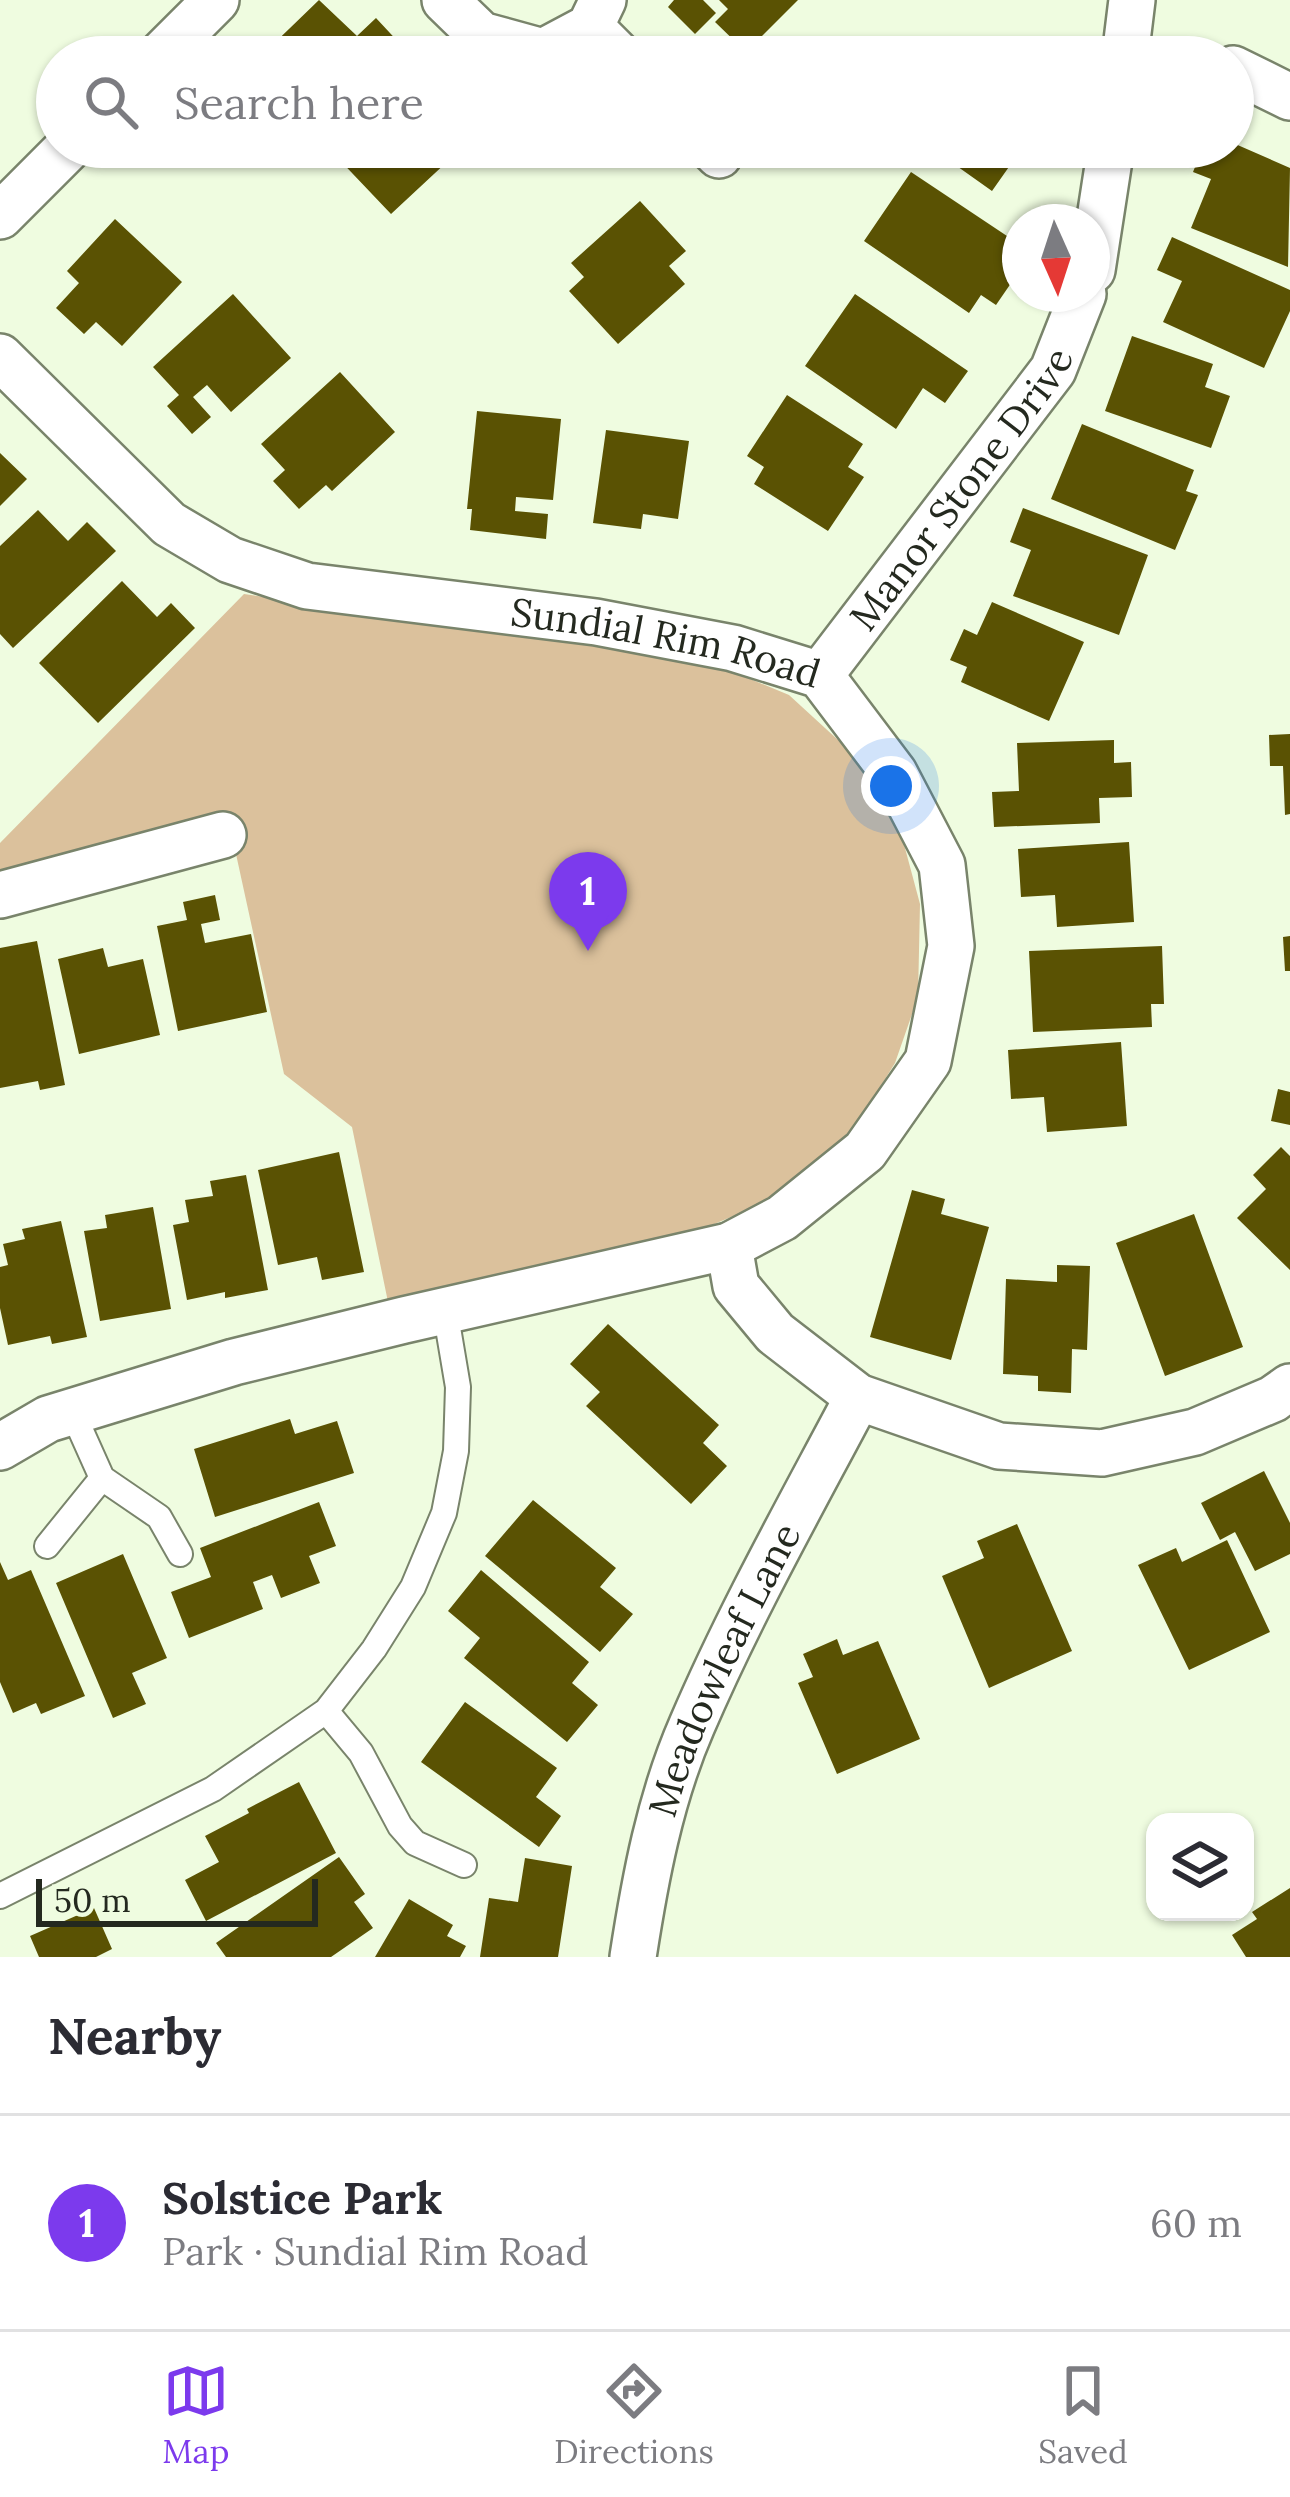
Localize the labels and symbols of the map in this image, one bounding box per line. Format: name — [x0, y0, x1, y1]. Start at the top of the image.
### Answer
north arrow — [1002, 204, 1110, 312]
street label: Manor Stone Drive — [838, 341, 1084, 640]
street label: Sundial Rim Road — [508, 587, 827, 699]
your location — [861, 756, 921, 816]
pin: 1 — [549, 852, 627, 951]
street label: Meadowleaf Lane — [637, 1514, 811, 1822]
scale bar — [36, 1873, 318, 1926]

